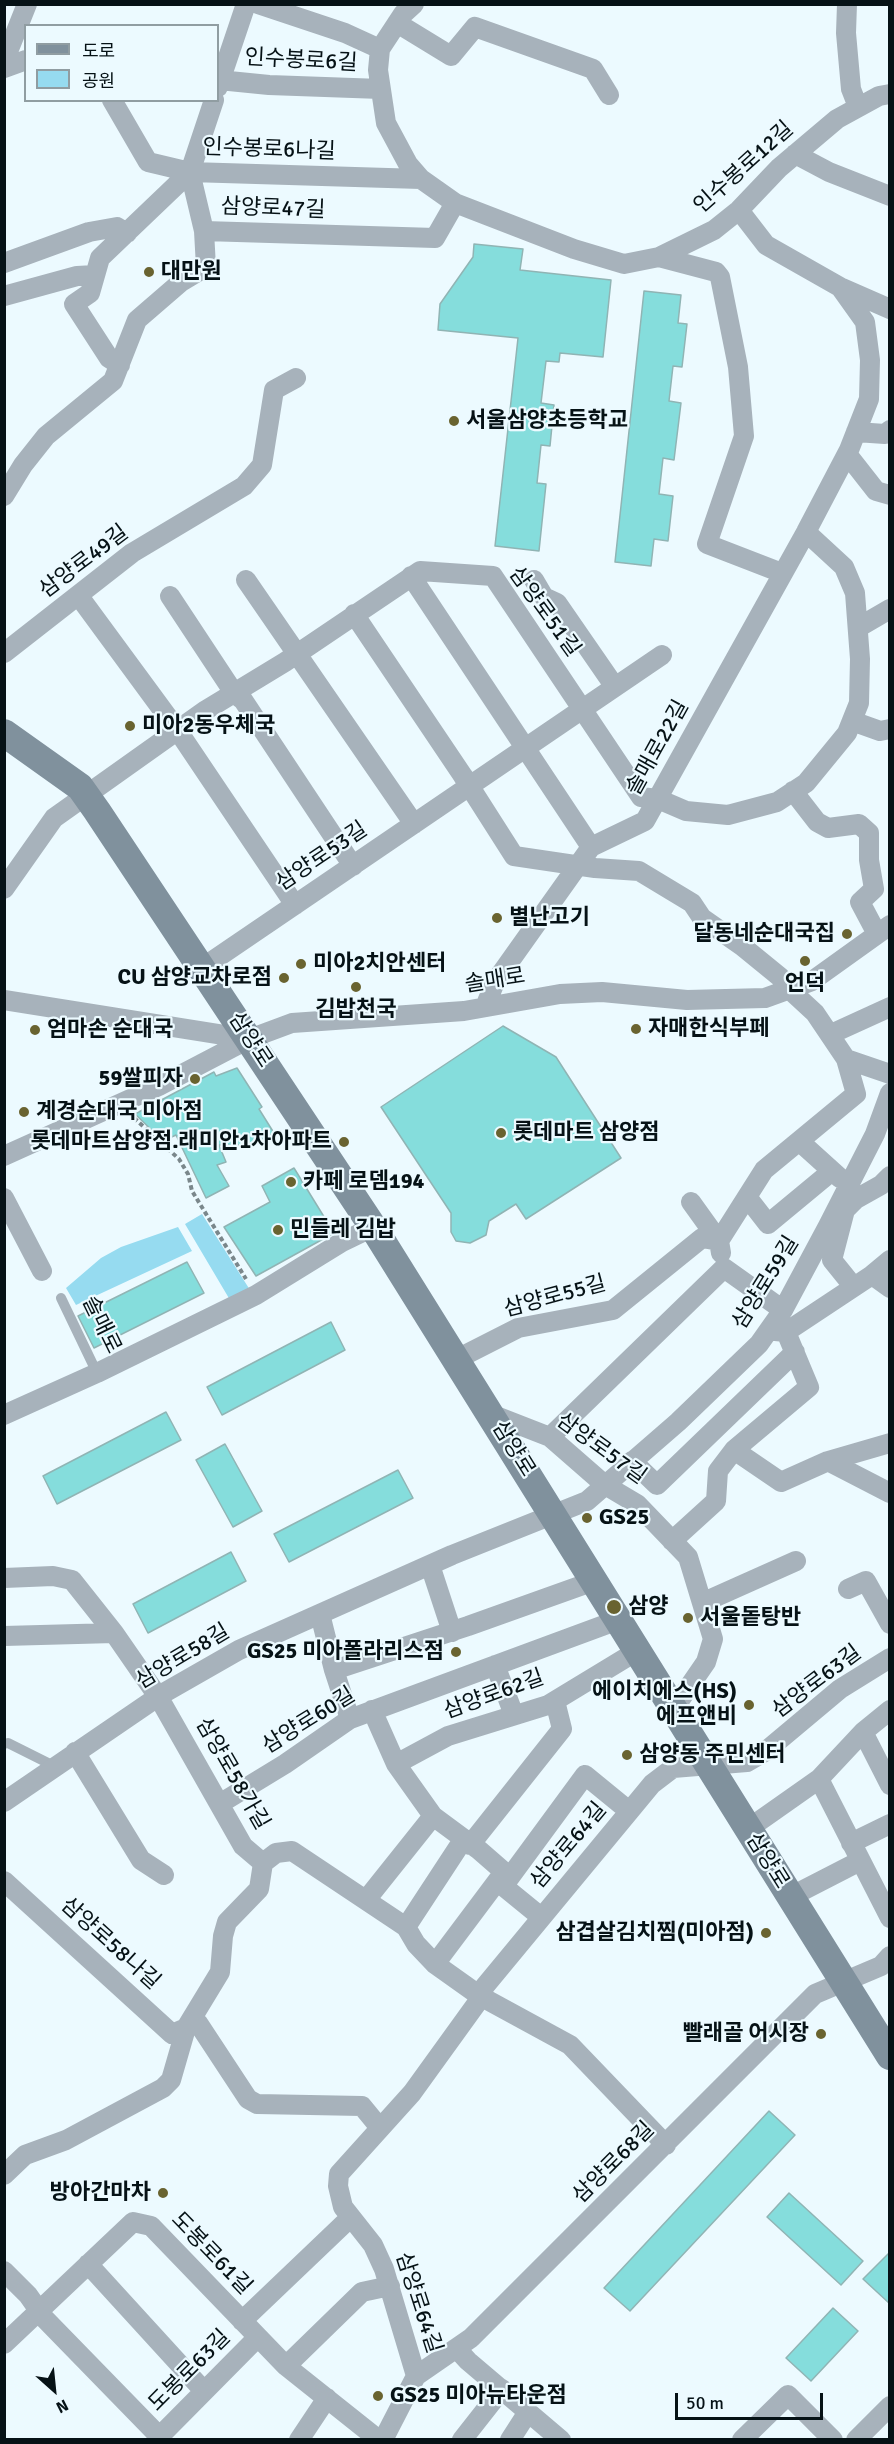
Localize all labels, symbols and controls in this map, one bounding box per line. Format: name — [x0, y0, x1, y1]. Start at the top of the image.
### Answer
legend — [24, 24, 219, 102]
text: 도로 — [82, 40, 115, 62]
street label: 인수봉로6길 — [244, 45, 358, 77]
text: 공원 — [82, 70, 115, 92]
street label: 인수봉로12길 — [689, 116, 799, 220]
street label: 인수봉로6나길 — [202, 134, 336, 166]
street label: 삼양로47길 — [220, 194, 326, 224]
place label: 대만원 — [161, 259, 222, 285]
marker: 대만원 — [142, 265, 156, 279]
place label: 서울삼양초등학교 — [466, 408, 628, 434]
marker: 서울삼양초등학교 — [447, 414, 461, 428]
street label: 삼양로49길 — [34, 520, 134, 604]
street label: 삼양로51길 — [503, 562, 585, 662]
street label: 솔매로22길 — [621, 696, 695, 800]
place label: 미아2동우체국 — [142, 713, 275, 739]
marker: 미아2동우체국 — [123, 719, 137, 733]
street label: 삼양로53길 — [271, 817, 373, 897]
place label: 별난고기 — [509, 905, 590, 931]
marker: 별난고기 — [490, 911, 504, 925]
place label: 달동네순대국집 — [693, 921, 835, 947]
marker: 달동네순대국집 — [840, 927, 854, 941]
place label: 미아2치안센터 — [313, 951, 446, 977]
marker: 언덕 — [798, 954, 812, 968]
marker: 미아2치안센터 — [294, 957, 308, 971]
street label: 솔매로 — [463, 963, 527, 999]
place label: CU 삼양교차로점 — [118, 965, 272, 991]
marker: CU 삼양교차로점 — [277, 971, 291, 985]
place label: 언덕 — [785, 971, 825, 997]
marker: 김밥천국 — [349, 980, 363, 994]
place label: 김밥천국 — [316, 997, 396, 1023]
street label: 삼양로 — [222, 1007, 278, 1073]
place label: 자매한식부페 — [648, 1016, 769, 1042]
place label: 엄마손 순대국 — [47, 1017, 173, 1043]
marker: 자매한식부페 — [629, 1022, 643, 1036]
marker: 엄마손 순대국 — [28, 1023, 42, 1037]
place label: 59쌀피자 — [99, 1066, 183, 1092]
marker: 59쌀피자 — [188, 1072, 202, 1086]
place label: 계경순대국 미아점 — [36, 1099, 203, 1125]
marker: 계경순대국 미아점 — [17, 1105, 31, 1119]
place label: 롯데마트 삼양점 — [513, 1120, 660, 1146]
marker: 롯데마트 삼양점 — [494, 1126, 508, 1140]
place label: 롯데마트삼양점.래미안1차아파트 — [30, 1129, 332, 1155]
marker: 롯데마트삼양점.래미안1차아파트 — [337, 1135, 351, 1149]
place label: 카페 로뎀194 — [303, 1169, 424, 1195]
marker: 카페 로뎀194 — [284, 1175, 298, 1189]
place label: 민들레 김밥 — [290, 1217, 396, 1243]
marker: 민들레 김밥 — [271, 1223, 285, 1237]
street label: 삼양로59길 — [727, 1232, 805, 1334]
street label: 삼양로55길 — [501, 1271, 609, 1323]
street label: 솔매로 — [76, 1292, 126, 1358]
street label: 삼양로57길 — [551, 1408, 651, 1490]
street label: 삼양로 — [486, 1416, 540, 1482]
place label: GS25 — [599, 1505, 649, 1531]
marker: GS25 — [580, 1511, 594, 1525]
place label: 삼양 — [628, 1594, 668, 1620]
marker: 삼양 — [605, 1598, 623, 1616]
place label: 서울돝탕반 — [700, 1605, 801, 1631]
marker: 서울돝탕반 — [681, 1611, 695, 1625]
street label: 삼양로58길 — [131, 1619, 235, 1695]
place label: GS25 미아폴라리스점 — [247, 1639, 444, 1665]
street label: 삼양로63길 — [767, 1640, 867, 1724]
marker: GS25 미아폴라리스점 — [449, 1645, 463, 1659]
street label: 삼양로62길 — [440, 1665, 548, 1725]
place label: 에이치에스(HS) 에프앤비 — [592, 1679, 737, 1730]
street label: 삼양로60길 — [258, 1682, 360, 1760]
marker: 에이치에스(HS) 에프앤비 — [742, 1698, 756, 1712]
street label: 삼양로58가길 — [189, 1713, 275, 1835]
place label: 삼양동 주민센터 — [639, 1742, 786, 1768]
marker: 삼양동 주민센터 — [620, 1748, 634, 1762]
street label: 삼양로64길 — [525, 1797, 613, 1895]
street label: 삼양로 — [740, 1828, 794, 1894]
street label: 삼양로58나길 — [55, 1892, 165, 1996]
place label: 삼겹살김치찜(미아점) — [555, 1920, 754, 1946]
marker: 삼겹살김치찜(미아점) — [759, 1926, 773, 1940]
place label: 빨래골 어시장 — [683, 2021, 809, 2047]
marker: 빨래골 어시장 — [814, 2027, 828, 2041]
street label: 삼양로68길 — [568, 2117, 660, 2209]
place label: 방아간마차 — [50, 2180, 151, 2206]
marker: 방아간마차 — [156, 2186, 170, 2200]
street label: 도봉로61길 — [165, 2207, 257, 2301]
street label: 삼양로64길 — [389, 2249, 447, 2357]
street label: 도봉로63길 — [144, 2325, 236, 2417]
north arrow — [24, 2360, 84, 2420]
scale bar — [678, 2381, 826, 2419]
place label: GS25 미아뉴타운점 — [390, 2383, 567, 2409]
marker: GS25 미아뉴타운점 — [371, 2389, 385, 2403]
text: 50 m — [686, 2392, 724, 2414]
text: N — [53, 2395, 72, 2417]

